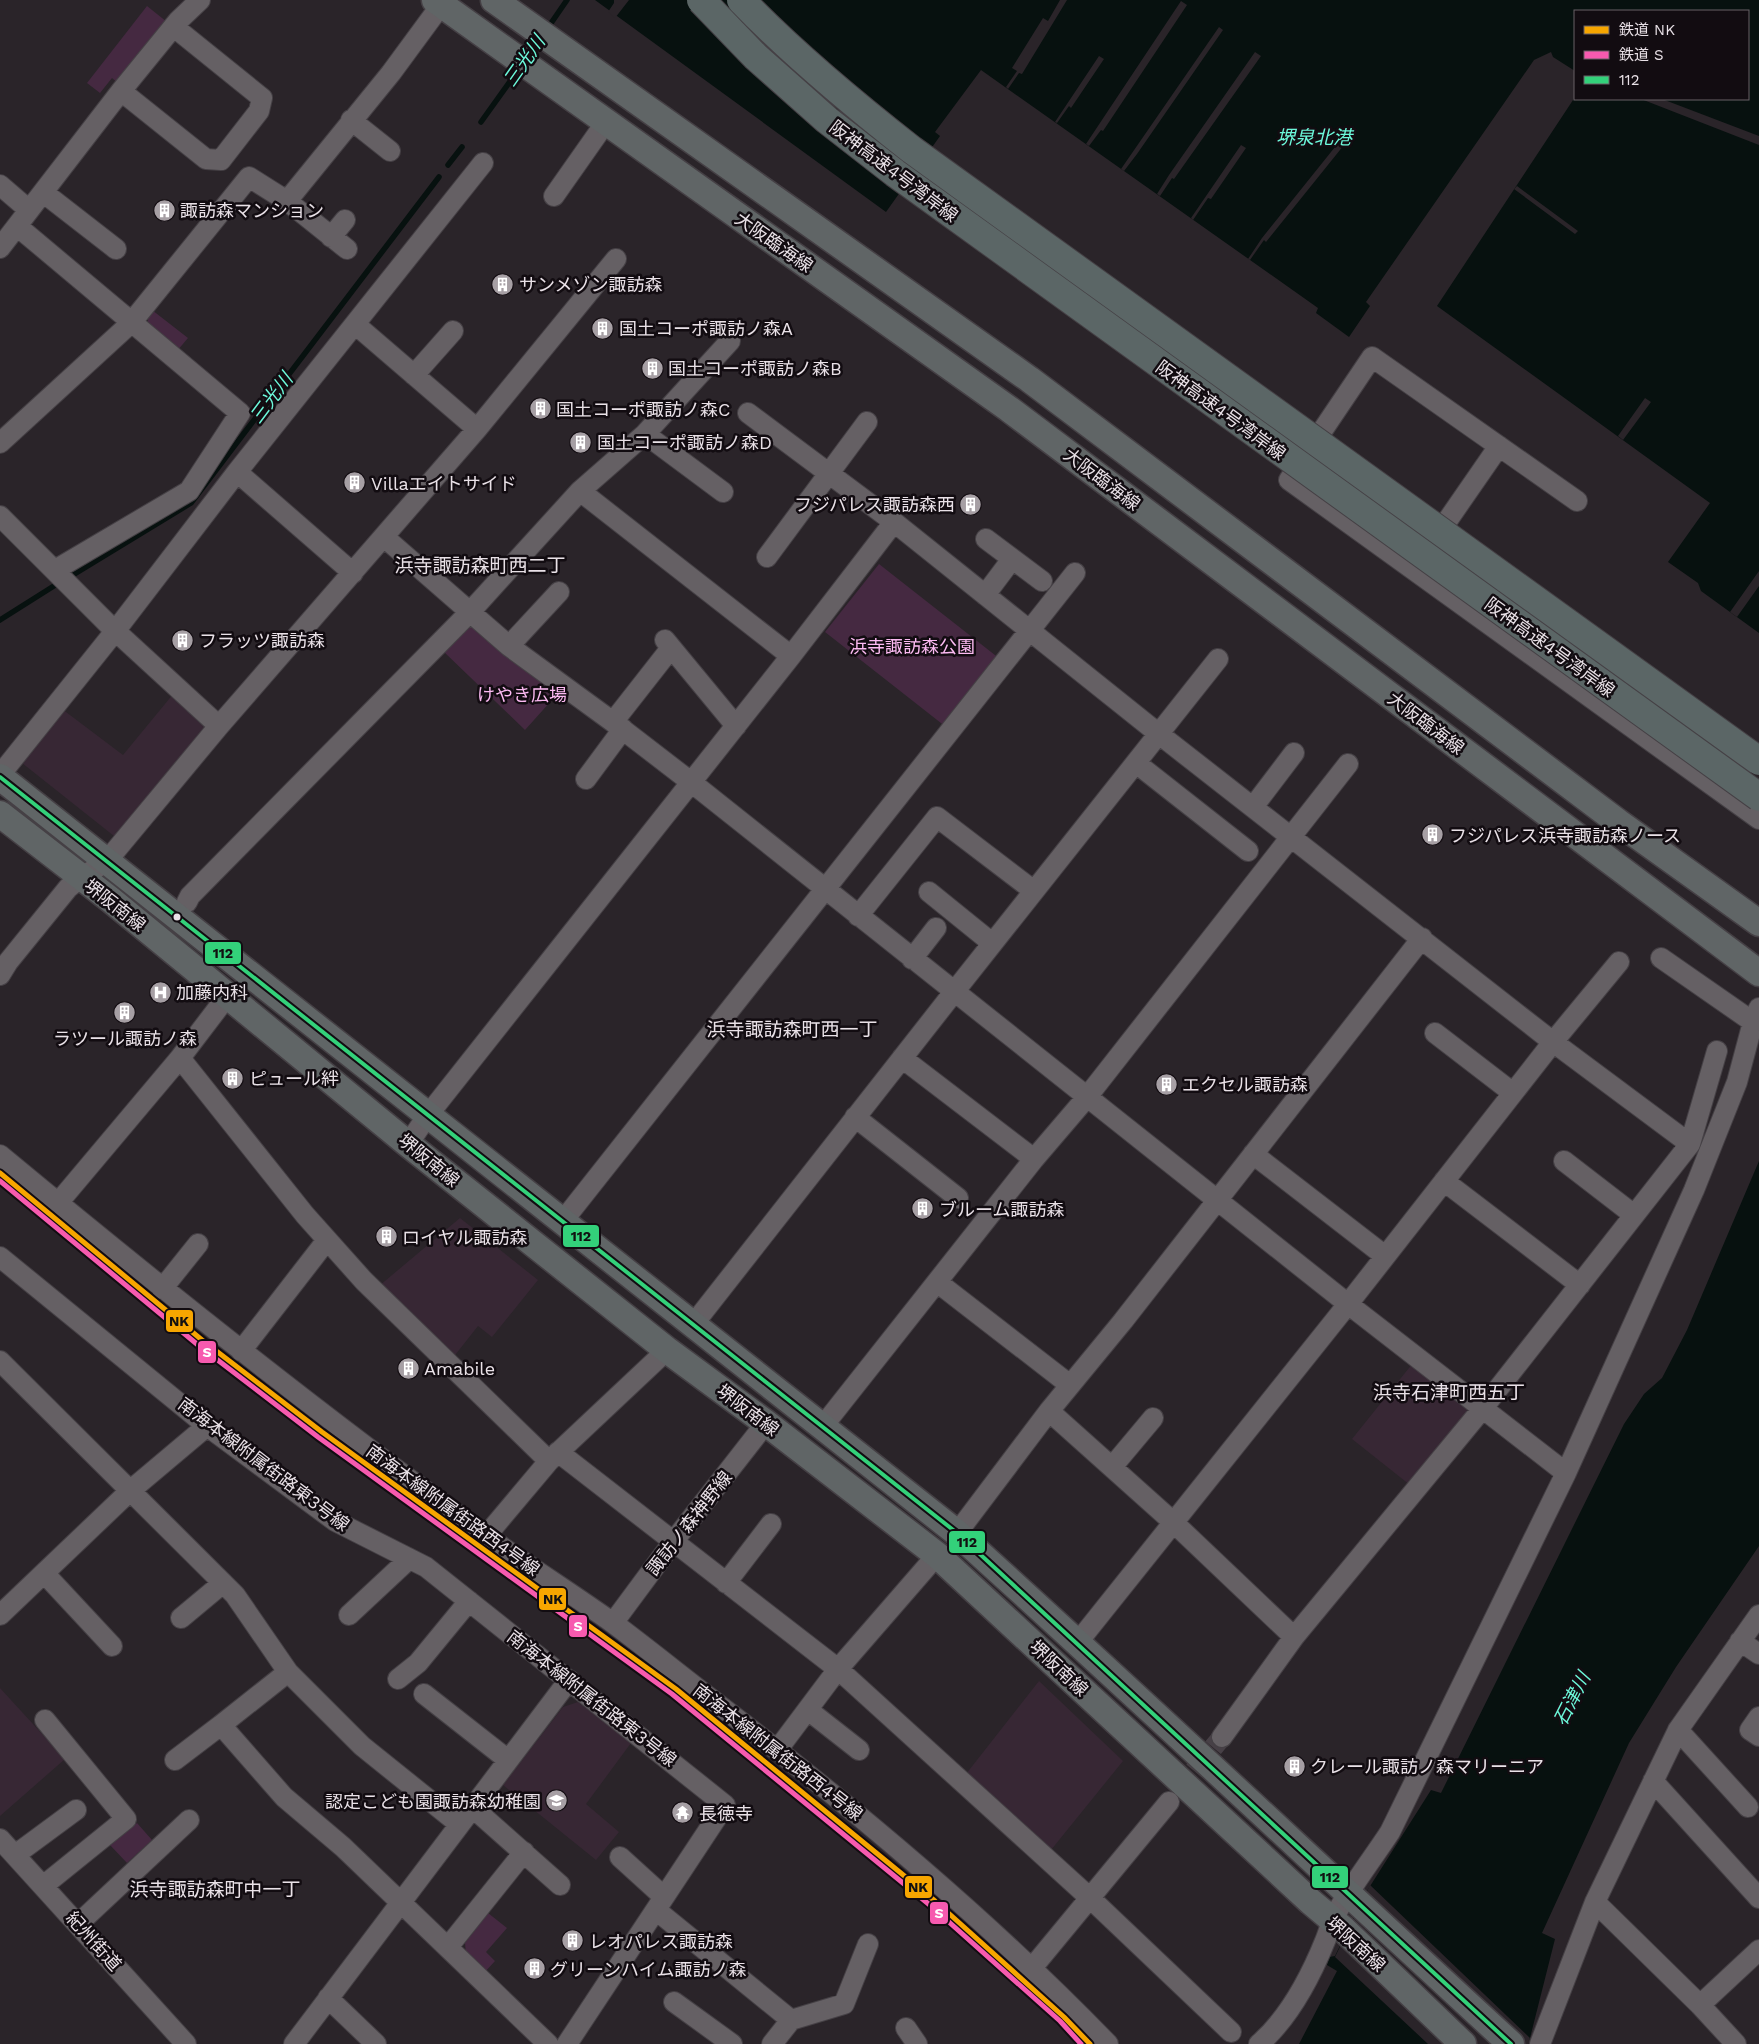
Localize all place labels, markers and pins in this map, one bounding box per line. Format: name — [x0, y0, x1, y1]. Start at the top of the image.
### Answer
building icon: 諏訪森マンション — [152, 198, 176, 222]
place label: 諏訪森マンション — [180, 200, 324, 221]
building icon: サンメゾン諏訪森 — [491, 272, 515, 296]
place label: サンメゾン諏訪森 — [519, 274, 662, 295]
building icon: 国土コーポ諏訪ノ森A — [591, 316, 615, 340]
place label: 国土コーポ諏訪ノ森A — [619, 318, 793, 339]
building icon: 国土コーポ諏訪ノ森B — [640, 356, 664, 380]
place label: 国土コーポ諏訪ノ森B — [668, 358, 842, 379]
building icon: 国土コーポ諏訪ノ森C — [528, 397, 552, 421]
place label: 国土コーポ諏訪ノ森C — [556, 399, 730, 420]
building icon: 国土コーポ諏訪ノ森D — [569, 430, 593, 454]
place label: 国土コーポ諏訪ノ森D — [597, 432, 772, 453]
building icon: Villaエイトサイド — [343, 471, 367, 495]
place label: Villaエイトサイド — [371, 473, 517, 494]
building icon: フジパレス諏訪森西 — [959, 492, 983, 516]
place label: フジパレス諏訪森西 — [794, 494, 955, 515]
building icon: フラッツ諏訪森 — [171, 628, 195, 652]
place label: フラッツ諏訪森 — [199, 630, 325, 651]
building icon: フジパレス浜寺諏訪森ノース — [1421, 823, 1445, 847]
place label: フジパレス浜寺諏訪森ノース — [1449, 825, 1681, 846]
unlabelled marker — [172, 912, 182, 922]
hospital icon: 加藤内科 — [148, 980, 172, 1004]
place label: 加藤内科 — [176, 982, 248, 1003]
building icon: ラツール諏訪ノ森 — [113, 1001, 137, 1025]
place label: ラツール諏訪ノ森 — [53, 1028, 197, 1049]
building icon: ピュール絆 — [221, 1066, 245, 1090]
place label: ピュール絆 — [249, 1068, 339, 1089]
building icon: エクセル諏訪森 — [1154, 1072, 1178, 1096]
place label: エクセル諏訪森 — [1182, 1074, 1308, 1095]
building icon: ブルーム諏訪森 — [911, 1197, 935, 1221]
place label: ブルーム諏訪森 — [939, 1199, 1064, 1220]
building icon: ロイヤル諏訪森 — [374, 1225, 398, 1249]
place label: ロイヤル諏訪森 — [402, 1227, 527, 1248]
building icon: Amabile — [396, 1356, 420, 1380]
place label: Amabile — [424, 1358, 495, 1379]
building icon: クレール諏訪ノ森マリーニア — [1282, 1754, 1306, 1778]
place label: クレール諏訪ノ森マリーニア — [1310, 1756, 1544, 1777]
school or university icon: 認定こども園諏訪森幼稚園 — [545, 1789, 569, 1813]
place label: 認定こども園諏訪森幼稚園 — [325, 1791, 541, 1812]
temple icon: 長徳寺 — [671, 1801, 695, 1825]
place label: 長徳寺 — [699, 1803, 753, 1824]
building icon: レオパレス諏訪森 — [561, 1929, 585, 1953]
place label: レオパレス諏訪森 — [589, 1931, 733, 1952]
building icon: グリーンハイム諏訪ノ森 — [522, 1957, 546, 1981]
place label: グリーンハイム諏訪ノ森 — [550, 1959, 746, 1980]

